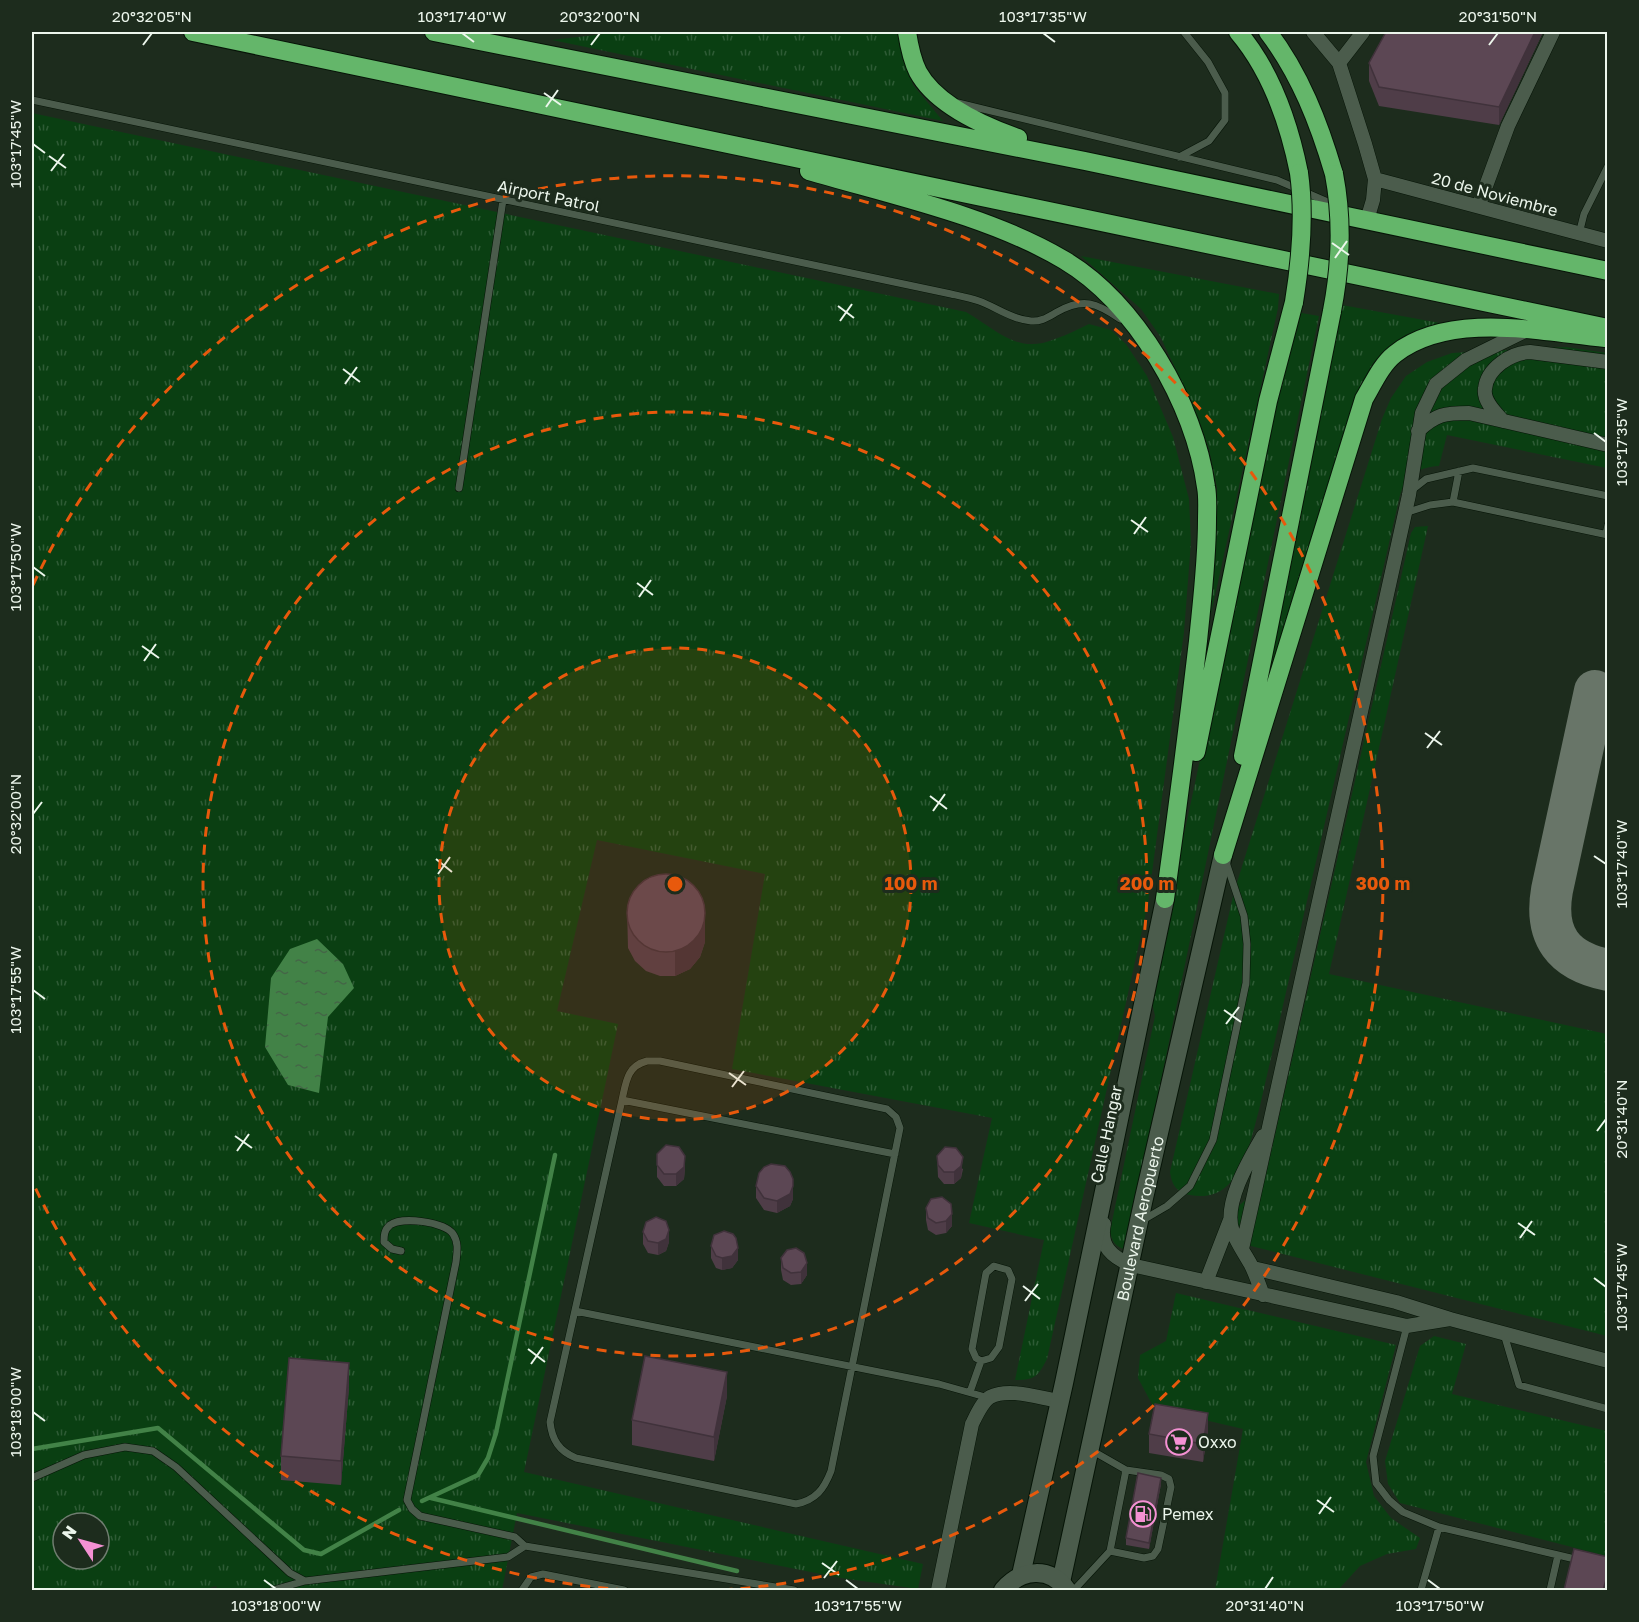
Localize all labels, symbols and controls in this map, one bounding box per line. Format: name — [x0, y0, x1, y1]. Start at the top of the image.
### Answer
text: 20°32'05"N — [112, 7, 192, 25]
text: 103°17'40"W — [418, 7, 506, 25]
text: 20°32'00"N — [560, 7, 640, 25]
text: 103°17'35"W — [999, 7, 1087, 25]
text: 20°31'50"N — [1459, 7, 1537, 25]
text: 103°17'45"W — [6, 100, 24, 188]
street label: 20 de Noviembre — [1430, 168, 1560, 220]
street label: Airport Patrol — [496, 175, 602, 217]
text: 103°17'35"W — [1612, 398, 1630, 486]
text: 103°17'50"W — [6, 523, 24, 611]
text: 20°32'00"N — [6, 774, 24, 854]
text: 103°17'40"W — [1612, 820, 1630, 908]
text: 100 m — [885, 872, 937, 894]
text: 200 m — [1120, 872, 1174, 894]
text: 300 m — [1356, 872, 1410, 894]
centre of rings — [665, 874, 685, 894]
text: 103°17'55"W — [6, 946, 24, 1034]
text: 20°31'40"N — [1612, 1080, 1630, 1158]
street label: Calle Hangar — [1086, 1083, 1126, 1185]
street label: Boulevard Aeropuerto — [1112, 1134, 1168, 1303]
text: 103°17'45"W — [1612, 1243, 1630, 1331]
text: 103°18'00"W — [6, 1367, 24, 1457]
supermarket icon: Oxxo — [1164, 1427, 1194, 1457]
place label: Oxxo — [1198, 1432, 1237, 1452]
fuel station icon: Pemex — [1128, 1499, 1158, 1529]
place label: Pemex — [1162, 1504, 1214, 1524]
north arrow — [51, 1511, 111, 1571]
text: N — [57, 1521, 81, 1543]
text: 103°18'00"W — [231, 1596, 321, 1614]
text: 103°17'55"W — [814, 1596, 902, 1614]
text: 20°31'40"N — [1226, 1596, 1304, 1614]
text: 103°17'50"W — [1396, 1596, 1484, 1614]

